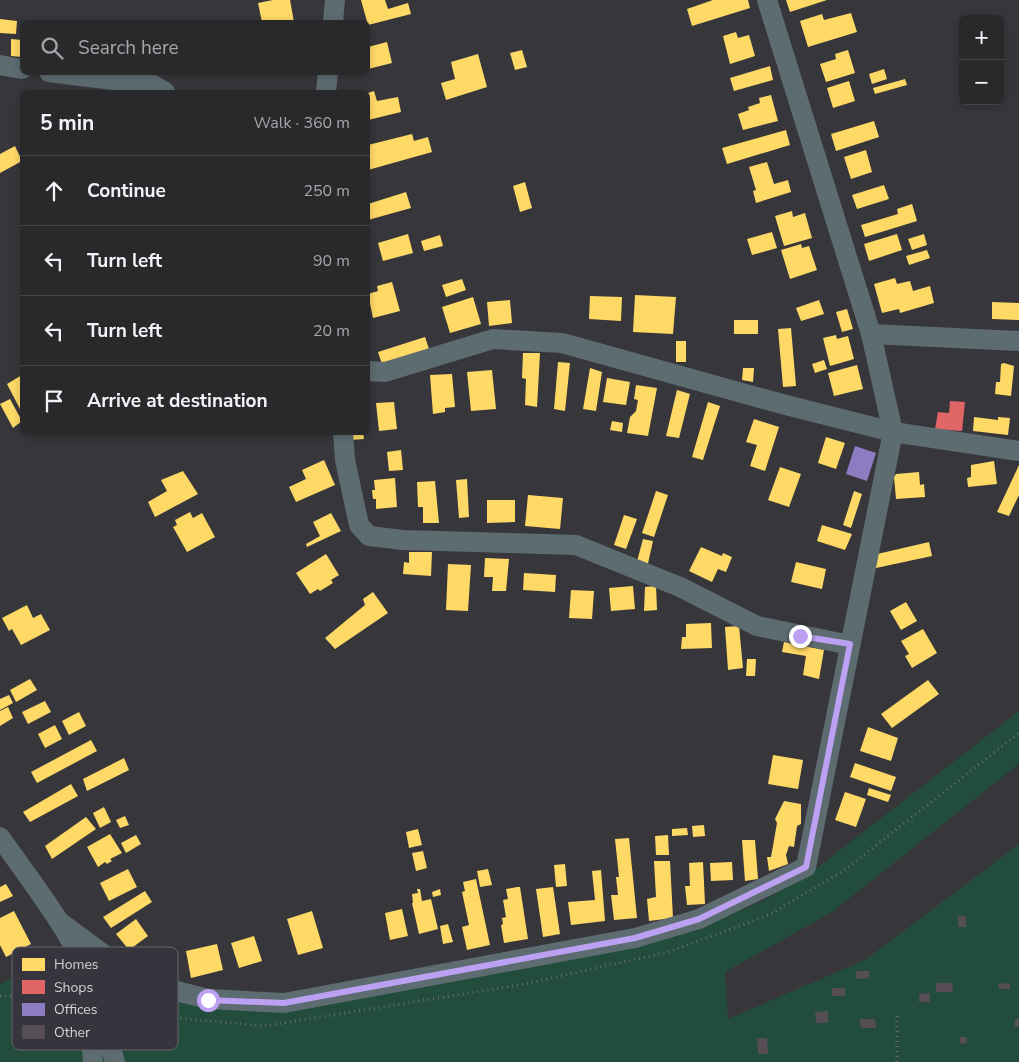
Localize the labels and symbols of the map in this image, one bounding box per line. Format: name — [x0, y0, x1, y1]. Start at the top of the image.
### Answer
route end — [789, 625, 812, 648]
legend — [12, 947, 178, 1050]
text: Homes — [54, 955, 99, 974]
text: Shops — [54, 978, 94, 997]
route start — [197, 989, 220, 1012]
text: Offices — [54, 1000, 98, 1019]
text: Other — [54, 1023, 90, 1042]

